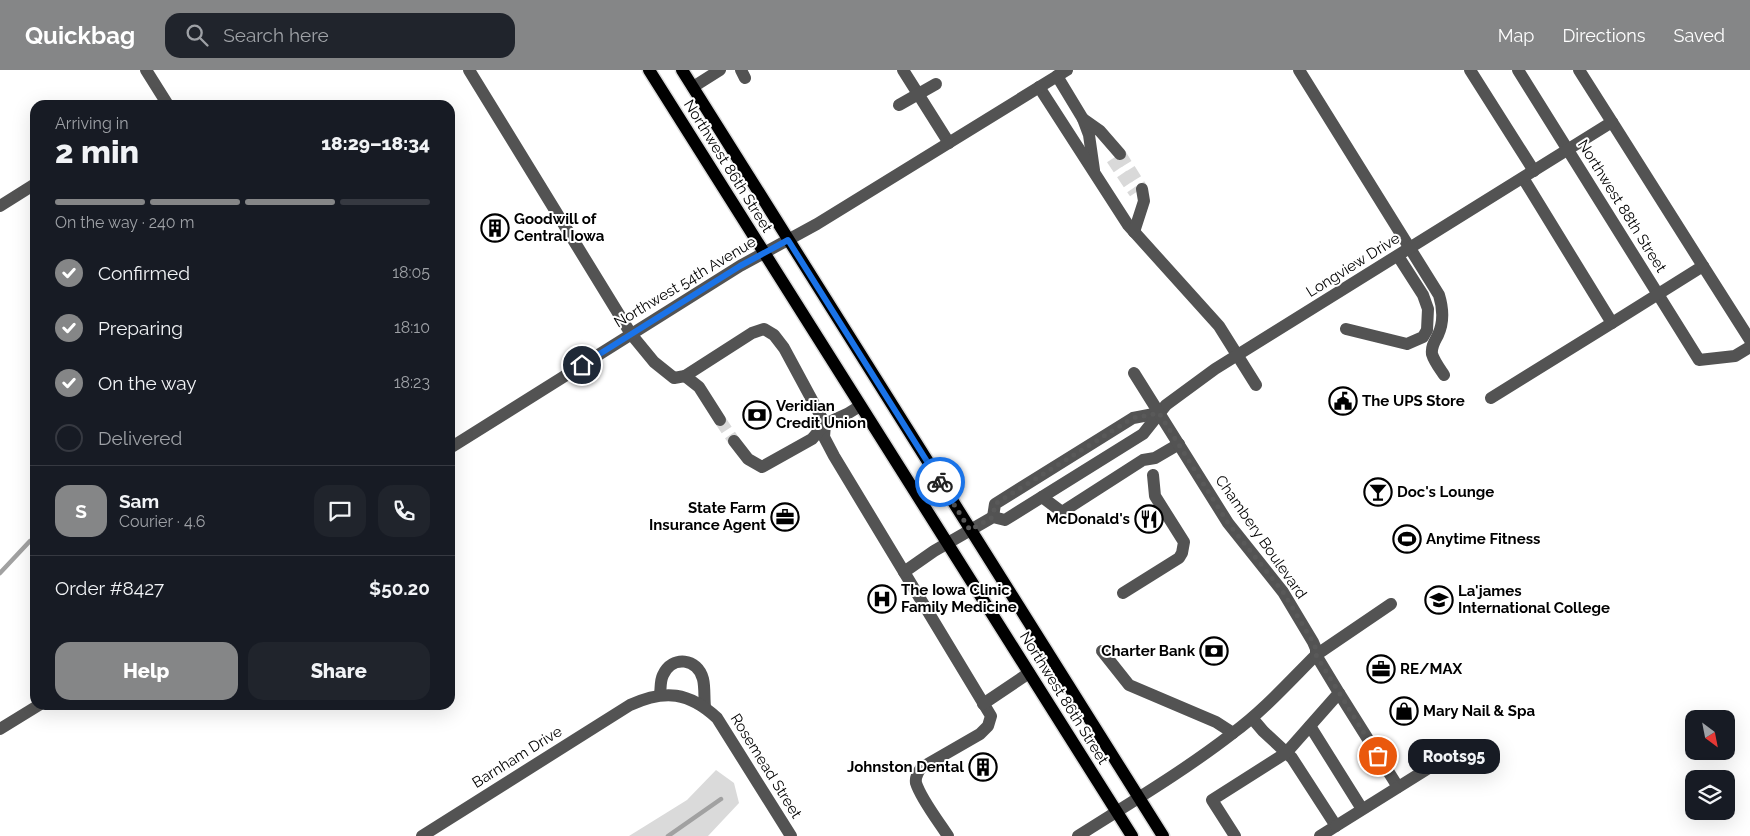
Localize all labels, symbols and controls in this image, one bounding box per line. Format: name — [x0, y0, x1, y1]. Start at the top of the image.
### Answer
search box — [165, 13, 515, 58]
text: Quickbag — [25, 21, 135, 50]
icon: search — [183, 21, 211, 49]
text: Search here — [223, 24, 329, 46]
text: Map — [1498, 25, 1534, 46]
text: Directions — [1562, 25, 1646, 46]
text: Saved — [1674, 25, 1725, 46]
street label: Northwest 86th Street — [680, 96, 776, 236]
text: Arriving in — [55, 114, 129, 133]
text: 18:29–18:34 — [321, 132, 430, 154]
text: 2 min — [55, 133, 139, 170]
street label: Northwest 88th Street — [1574, 136, 1670, 276]
place label: Goodwill of Central Iowa — [514, 210, 605, 245]
text: On the way · 240 m — [55, 213, 194, 232]
building icon: Goodwill of Central Iowa — [480, 213, 510, 243]
street label: Longview Drive — [1303, 229, 1403, 301]
street label: Northwest 54th Avenue — [611, 232, 759, 331]
icon: check — [55, 259, 83, 287]
text: Confirmed — [98, 262, 190, 284]
text: 18:05 — [392, 263, 430, 282]
icon: check — [55, 314, 83, 342]
text: Preparing — [98, 317, 183, 339]
text: 18:10 — [394, 318, 430, 337]
pin — [561, 344, 603, 386]
icon: home — [568, 351, 596, 379]
icon: check — [55, 369, 83, 397]
text: On the way — [98, 372, 197, 394]
text: 18:23 — [394, 373, 430, 392]
public building icon: The UPS Store — [1328, 386, 1358, 416]
place label: The UPS Store — [1362, 392, 1465, 410]
place label: Veridian Credit Union — [776, 397, 866, 432]
bank icon: Veridian Credit Union — [742, 400, 772, 430]
text: Delivered — [98, 427, 182, 449]
courier — [915, 457, 965, 507]
icon: bike — [926, 468, 954, 496]
street label: Chambery Boulevard — [1212, 472, 1310, 602]
bar icon: Doc's Lounge — [1363, 477, 1393, 507]
place label: Doc's Lounge — [1397, 483, 1494, 501]
button: chat — [314, 485, 366, 537]
button: phone — [378, 485, 430, 537]
text: Sam — [119, 490, 159, 512]
place label: State Farm Insurance Agent — [649, 499, 766, 534]
text: S — [75, 500, 87, 522]
office icon: State Farm Insurance Agent — [770, 502, 800, 532]
restaurant icon: McDonald's — [1134, 504, 1164, 534]
place label: McDonald's — [1046, 510, 1130, 528]
text: Courier · 4.6 — [119, 512, 205, 531]
sports icon: Anytime Fitness — [1392, 524, 1422, 554]
place label: Anytime Fitness — [1426, 530, 1540, 548]
text: Order #8427 — [55, 577, 164, 599]
text: $50.20 — [369, 577, 430, 599]
place label: The Iowa Clinic Family Medicine — [901, 581, 1017, 616]
place label: La'james International College — [1458, 582, 1610, 617]
hospital icon: The Iowa Clinic Family Medicine — [867, 584, 897, 614]
school or university icon: La'james International College — [1424, 585, 1454, 615]
street label: Northwest 86th Street — [1016, 628, 1112, 768]
bank icon: Charter Bank — [1199, 636, 1229, 666]
button: Help — [55, 642, 238, 700]
button: Share — [248, 642, 430, 700]
place label: Charter Bank — [1101, 642, 1196, 660]
office icon: RE/MAX — [1366, 654, 1396, 684]
place label: RE/MAX — [1400, 660, 1463, 678]
shop icon: Mary Nail & Spa — [1389, 696, 1419, 726]
place label: Mary Nail & Spa — [1423, 702, 1535, 720]
street label: Rosemead Street — [727, 710, 805, 822]
north arrow — [1685, 710, 1735, 760]
map controls — [1685, 710, 1735, 820]
street label: Barnham Drive — [469, 722, 565, 792]
pin — [1357, 735, 1399, 777]
callout: Roots95 — [1408, 738, 1500, 774]
icon: bag — [1364, 742, 1392, 770]
text: Roots95 — [1423, 747, 1485, 766]
building icon: Johnston Dental — [968, 752, 998, 782]
place label: Johnston Dental — [847, 758, 964, 776]
button: layers — [1685, 770, 1735, 820]

